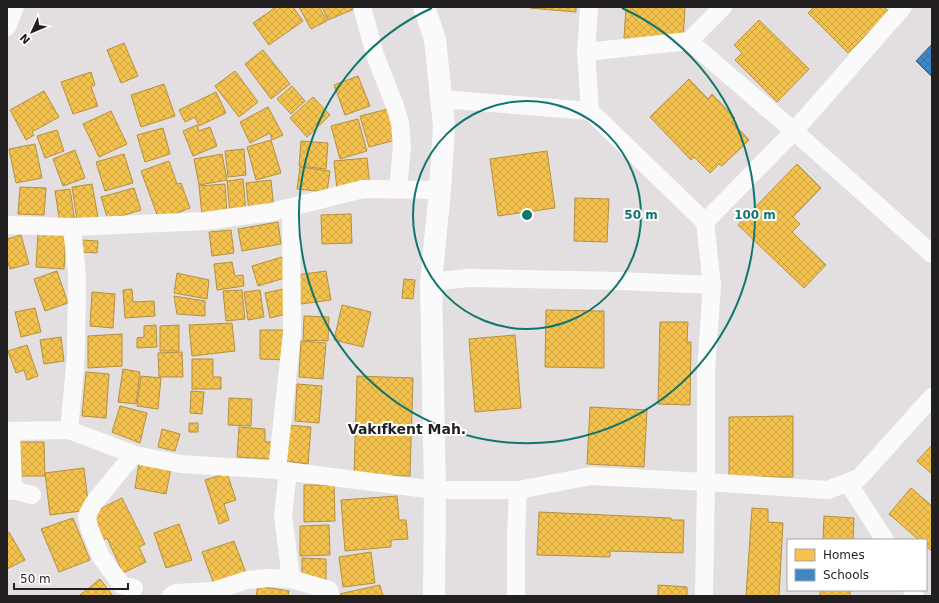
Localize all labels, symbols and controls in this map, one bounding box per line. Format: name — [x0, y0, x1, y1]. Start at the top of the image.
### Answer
north arrow — [12, 12, 52, 52]
text: N — [17, 31, 33, 46]
centre of rings — [520, 208, 534, 222]
text: 50 m — [624, 208, 658, 222]
text: 100 m — [734, 208, 776, 222]
district label: Vakıfkent Mah. — [348, 421, 466, 437]
legend — [787, 539, 927, 591]
text: Homes — [823, 548, 865, 562]
scale bar — [14, 565, 128, 591]
text: Schools — [823, 568, 869, 582]
text: 50 m — [20, 572, 51, 586]

